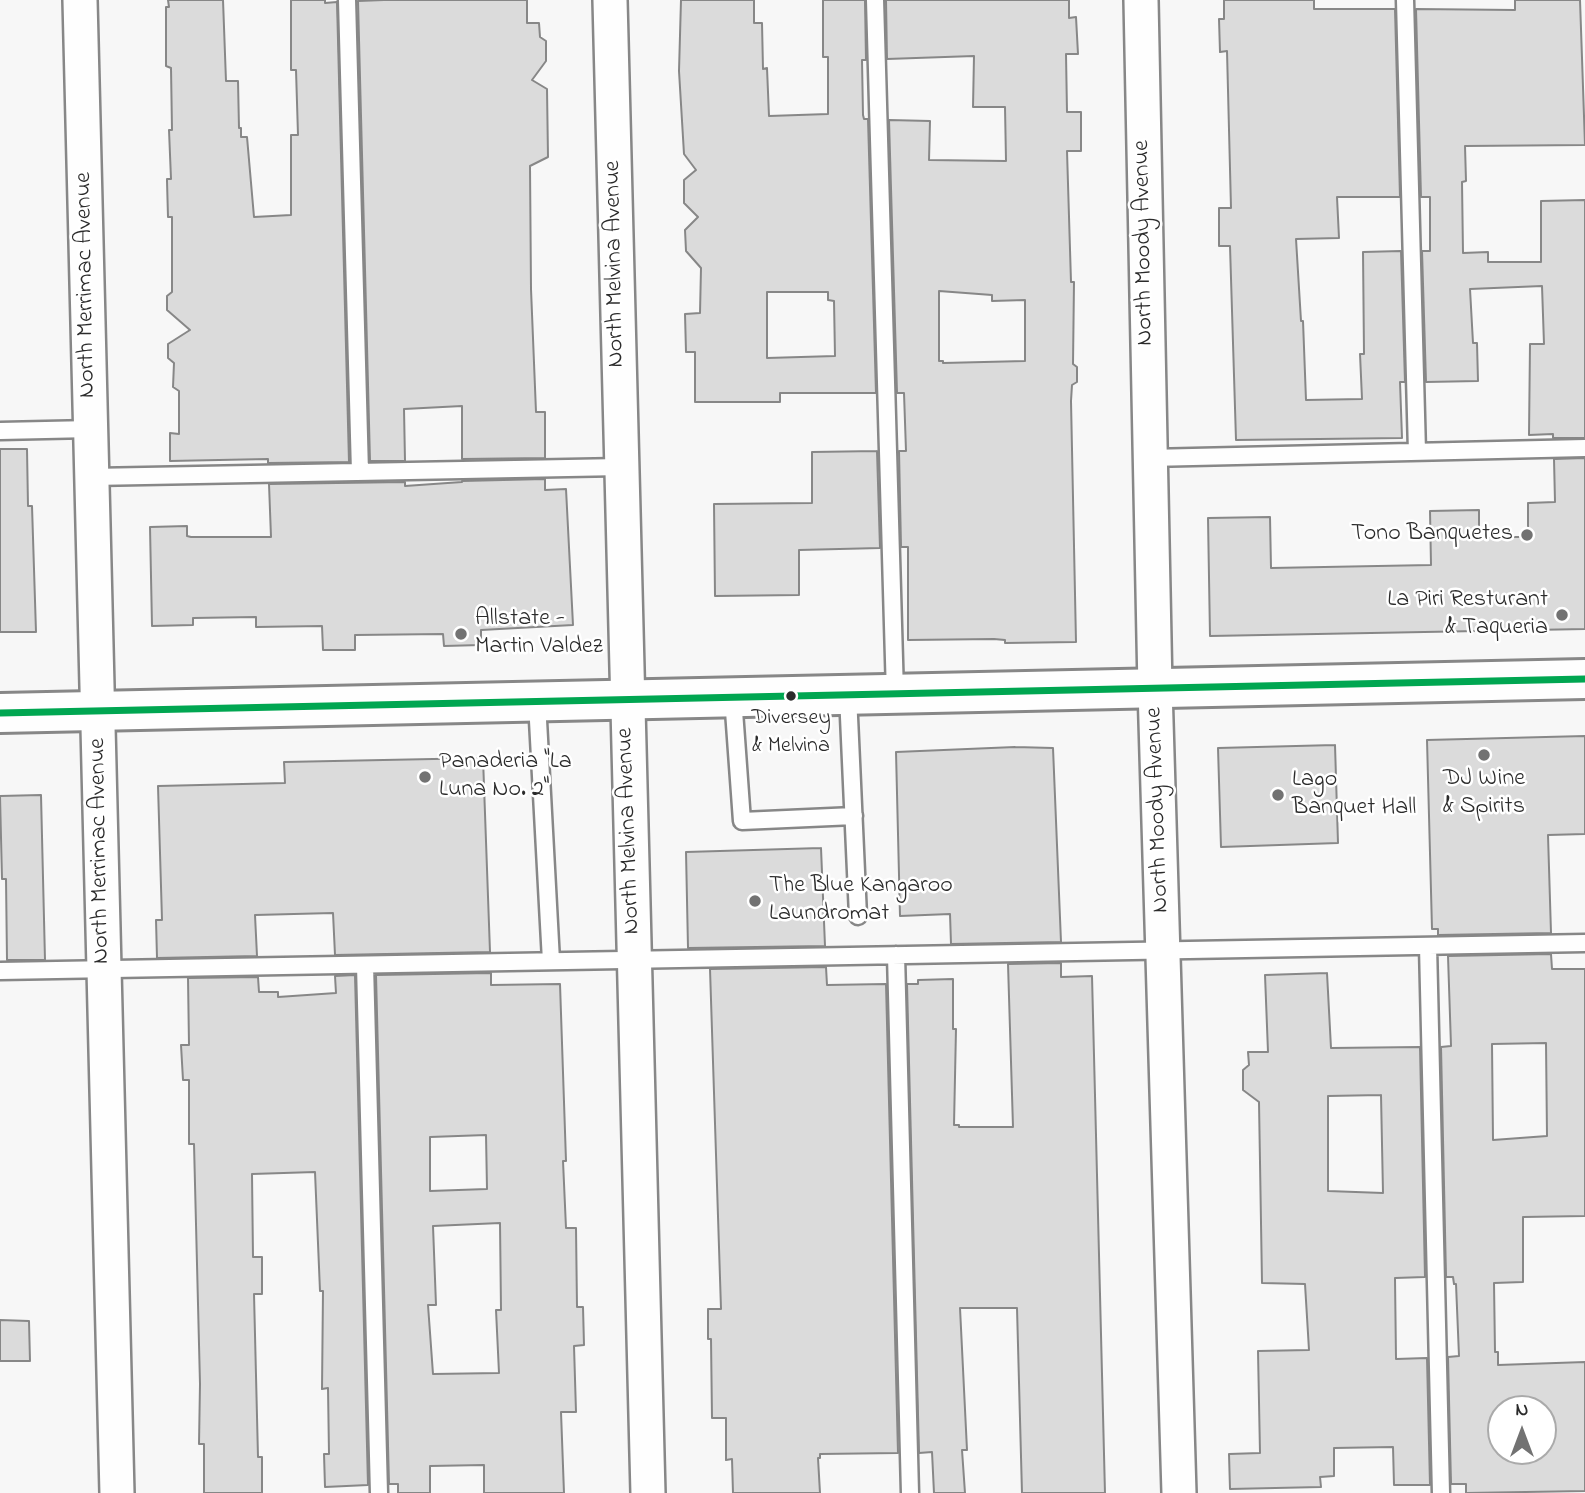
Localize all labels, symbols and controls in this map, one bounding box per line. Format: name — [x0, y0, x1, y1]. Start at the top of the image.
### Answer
street label: North Moody Avenue — [1129, 140, 1161, 346]
street label: North Melvina Avenue — [600, 160, 632, 368]
street label: North Merrimac Avenue — [71, 172, 103, 398]
place label: Tono Banquetes — [1351, 521, 1513, 549]
marker: Tono Banquetes — [1519, 527, 1535, 543]
place label: La Piri Resturant & Taqueria — [1387, 587, 1548, 643]
place label: Allstate - Martin Valdez — [475, 606, 603, 662]
marker: La Piri Resturant & Taqueria — [1554, 607, 1570, 623]
marker: Allstate - Martin Valdez — [453, 626, 469, 642]
marker: Diversey & Melvina — [784, 689, 798, 703]
place label: Diversey & Melvina — [751, 706, 831, 758]
street label: North Moody Avenue — [1141, 707, 1177, 913]
street label: North Melvina Avenue — [612, 727, 648, 935]
street label: North Merrimac Avenue — [85, 738, 117, 964]
marker: DJ Wine & Spirits — [1476, 747, 1492, 763]
place label: Panaderia "La Luna No. 2" — [439, 749, 572, 805]
place label: DJ Wine & Spirits — [1443, 766, 1525, 822]
place label: Lago Banquet Hall — [1292, 767, 1416, 823]
marker: Panaderia "La Luna No. 2" — [417, 769, 433, 785]
marker: Lago Banquet Hall — [1270, 787, 1286, 803]
place label: The Blue Kangaroo Laundromat — [769, 873, 953, 929]
marker: The Blue Kangaroo Laundromat — [747, 893, 763, 909]
north arrow — [1487, 1395, 1557, 1465]
text: N — [1516, 1397, 1528, 1424]

